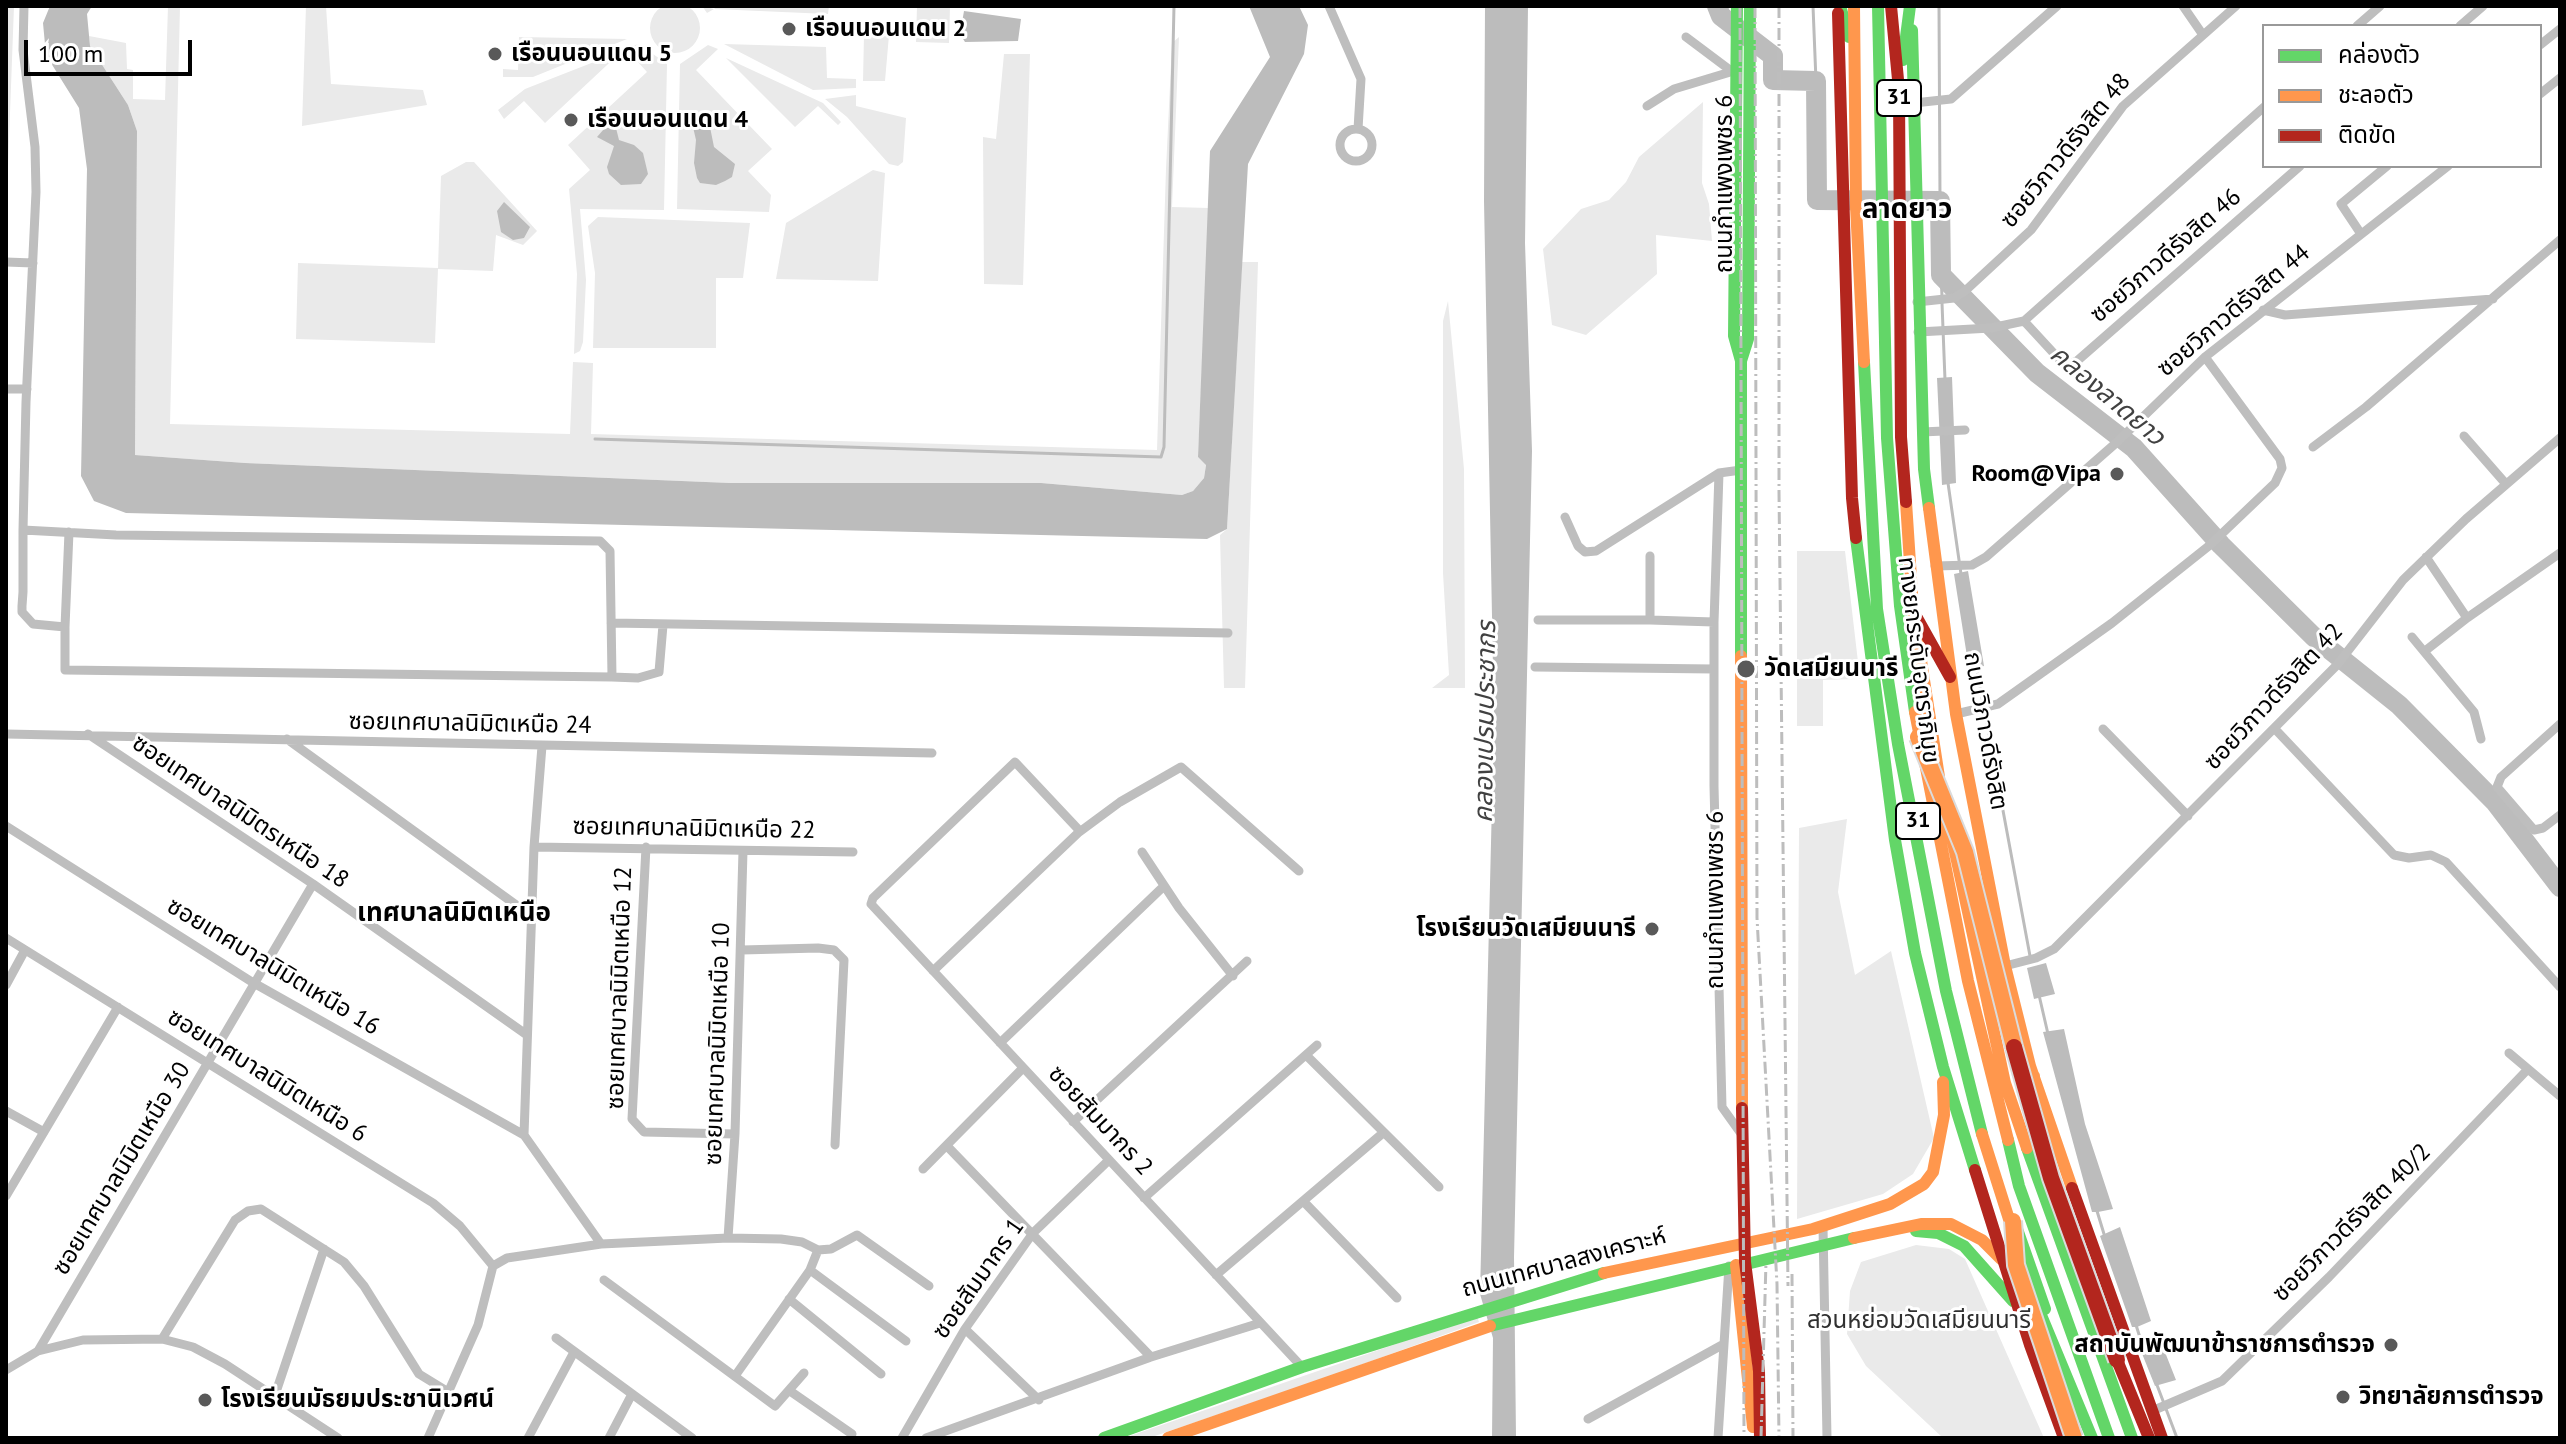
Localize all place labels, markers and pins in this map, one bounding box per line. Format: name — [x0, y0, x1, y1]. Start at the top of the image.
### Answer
place label: เรือนนอนแดน 2 — [805, 15, 966, 43]
marker: เรือนนอนแดน 2 — [780, 20, 798, 38]
place label: เรือนนอนแดน 5 — [511, 40, 672, 68]
marker: เรือนนอนแดน 5 — [486, 45, 504, 63]
place label: เรือนนอนแดน 4 — [587, 106, 748, 134]
marker: เรือนนอนแดน 4 — [562, 111, 580, 129]
place label: Room@Vipa — [1971, 460, 2101, 488]
marker: Room@Vipa — [2108, 465, 2126, 483]
place label: วัดเสมียนนารี — [1764, 655, 1898, 683]
marker: วัดเสมียนนารี — [1735, 658, 1757, 680]
place label: โรงเรียนวัดเสมียนนารี — [1416, 915, 1636, 943]
marker: โรงเรียนวัดเสมียนนารี — [1643, 920, 1661, 938]
place label: สถาบันพัฒนาข้าราชการตำรวจ — [2074, 1331, 2375, 1359]
marker: สถาบันพัฒนาข้าราชการตำรวจ — [2382, 1336, 2400, 1354]
place label: วิทยาลัยการตำรวจ — [2359, 1383, 2544, 1411]
place label: โรงเรียนมัธยมประชานิเวศน์ — [221, 1386, 494, 1414]
marker: วิทยาลัยการตำรวจ — [2334, 1388, 2352, 1406]
marker: โรงเรียนมัธยมประชานิเวศน์ — [196, 1391, 214, 1409]

